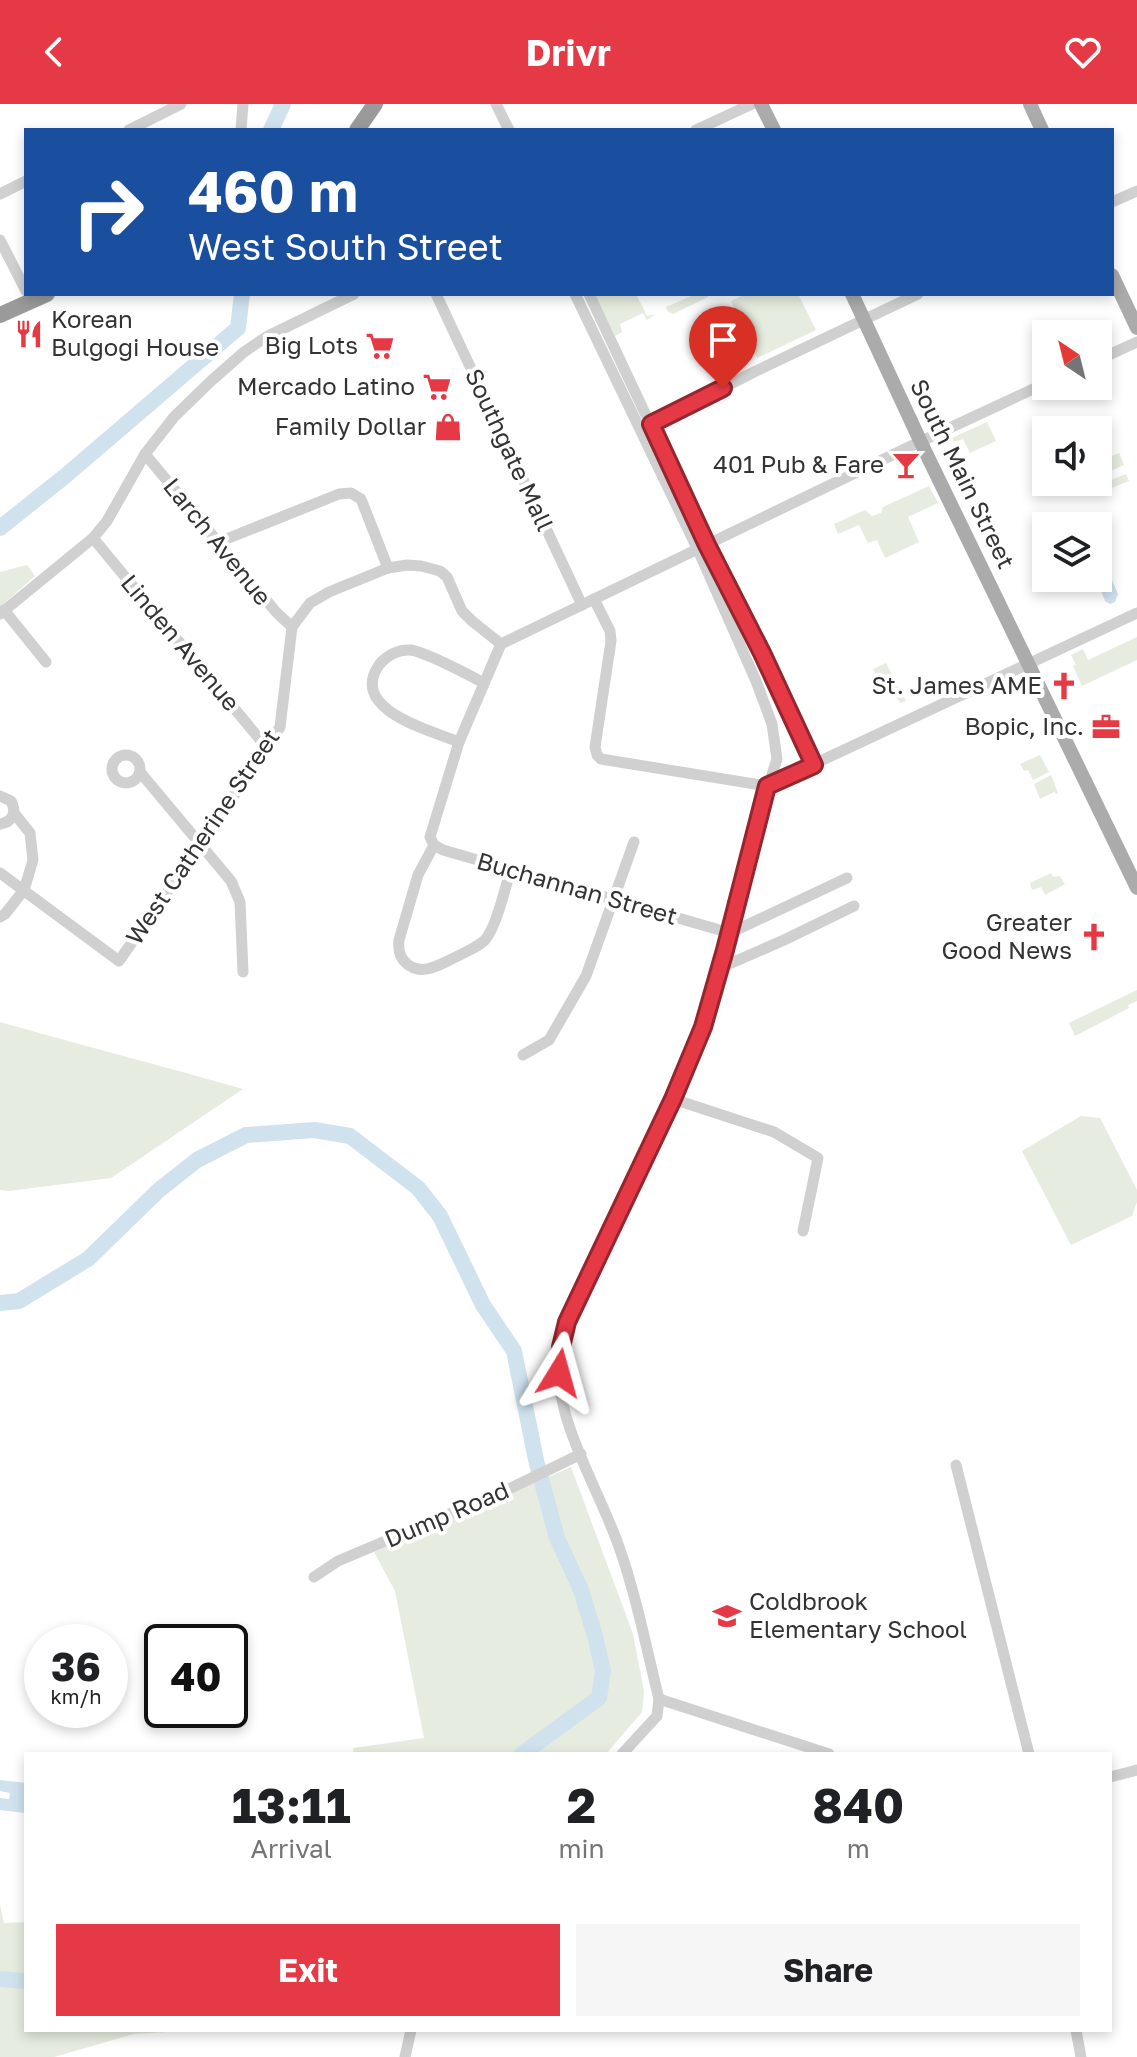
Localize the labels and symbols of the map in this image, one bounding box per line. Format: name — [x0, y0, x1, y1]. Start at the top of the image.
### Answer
place label: Korean Bulgogi House — [51, 304, 219, 361]
pin — [689, 306, 757, 388]
restaurant icon: Korean Bulgogi House — [14, 319, 44, 349]
north arrow — [1032, 320, 1112, 400]
place label: Big Lots — [265, 330, 358, 359]
supermarket icon: Big Lots — [365, 331, 395, 361]
street label: Southgate Mall — [460, 364, 561, 535]
place label: Mercado Latino — [237, 371, 415, 400]
supermarket icon: Mercado Latino — [422, 372, 452, 402]
street label: South Main Street — [905, 374, 1022, 573]
place label: Family Dollar — [275, 411, 426, 440]
shop icon: Family Dollar — [433, 412, 463, 442]
place label: 401 Pub & Fare — [713, 449, 884, 478]
bar icon: 401 Pub & Fare — [891, 450, 921, 480]
street label: Larch Avenue — [158, 472, 278, 610]
street label: Linden Avenue — [116, 568, 247, 716]
place label: St. James AME — [871, 670, 1042, 699]
church icon: St. James AME — [1049, 671, 1079, 701]
place label: Bopic, Inc. — [964, 711, 1084, 740]
office icon: Bopic, Inc. — [1091, 712, 1121, 742]
street label: West Catherine Street — [119, 723, 285, 949]
street label: Buchannan Street — [474, 845, 681, 930]
place label: Greater Good News — [941, 907, 1072, 964]
church icon: Greater Good News — [1079, 922, 1109, 952]
position arrow — [517, 1331, 601, 1415]
street label: Dump Road — [380, 1474, 513, 1553]
place label: Coldbrook Elementary School — [749, 1586, 967, 1643]
school or university icon: Coldbrook Elementary School — [712, 1601, 742, 1631]
speed limit sign: 40 — [144, 1624, 248, 1728]

